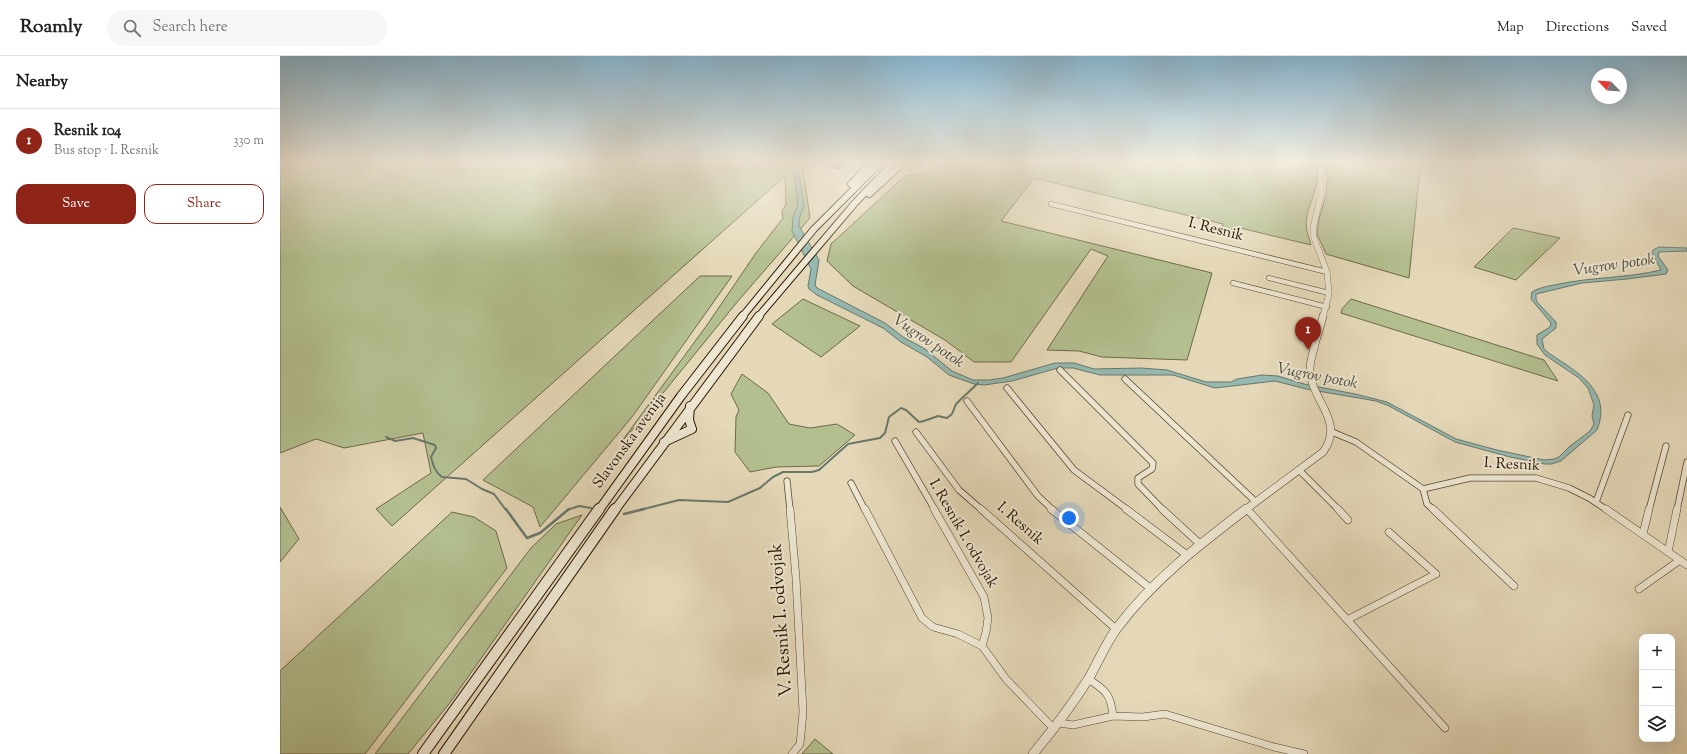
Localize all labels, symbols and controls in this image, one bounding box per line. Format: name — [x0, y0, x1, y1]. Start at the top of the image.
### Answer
search box — [107, 10, 387, 46]
text: Roamly — [20, 14, 83, 41]
icon: search — [121, 17, 143, 39]
text: Search here — [153, 17, 228, 38]
text: Map — [1497, 18, 1524, 38]
text: Directions — [1546, 18, 1609, 38]
text: Saved — [1631, 18, 1667, 38]
north arrow — [1591, 68, 1627, 104]
text: Nearby — [16, 70, 68, 94]
text: Resnik 104 — [54, 121, 121, 142]
text: 1 — [27, 132, 31, 150]
text: 330 m — [233, 132, 264, 150]
text: Bus stop · I. Resnik — [54, 142, 159, 160]
button: Save — [16, 184, 136, 224]
button: Share — [144, 184, 264, 224]
street label: I. Resnik — [1186, 213, 1246, 247]
water label: Vugrov potok — [1572, 249, 1656, 283]
water label: Vugrov potok — [888, 310, 968, 374]
pin: 1 — [1295, 317, 1321, 350]
water label: Vugrov potok — [1275, 358, 1359, 396]
street label: Slavonska avenija — [588, 389, 672, 493]
street label: I. Resnik — [1483, 453, 1541, 477]
street label: I. Resnik I. odvojak — [923, 476, 1003, 592]
street label: I. Resnik — [992, 498, 1048, 550]
your location — [1059, 508, 1079, 528]
street label: V. Resnik I. odvojak — [764, 542, 800, 698]
map controls — [1639, 634, 1675, 742]
button: + — [1639, 634, 1675, 670]
button: − — [1639, 670, 1675, 706]
button: layers — [1639, 706, 1675, 742]

